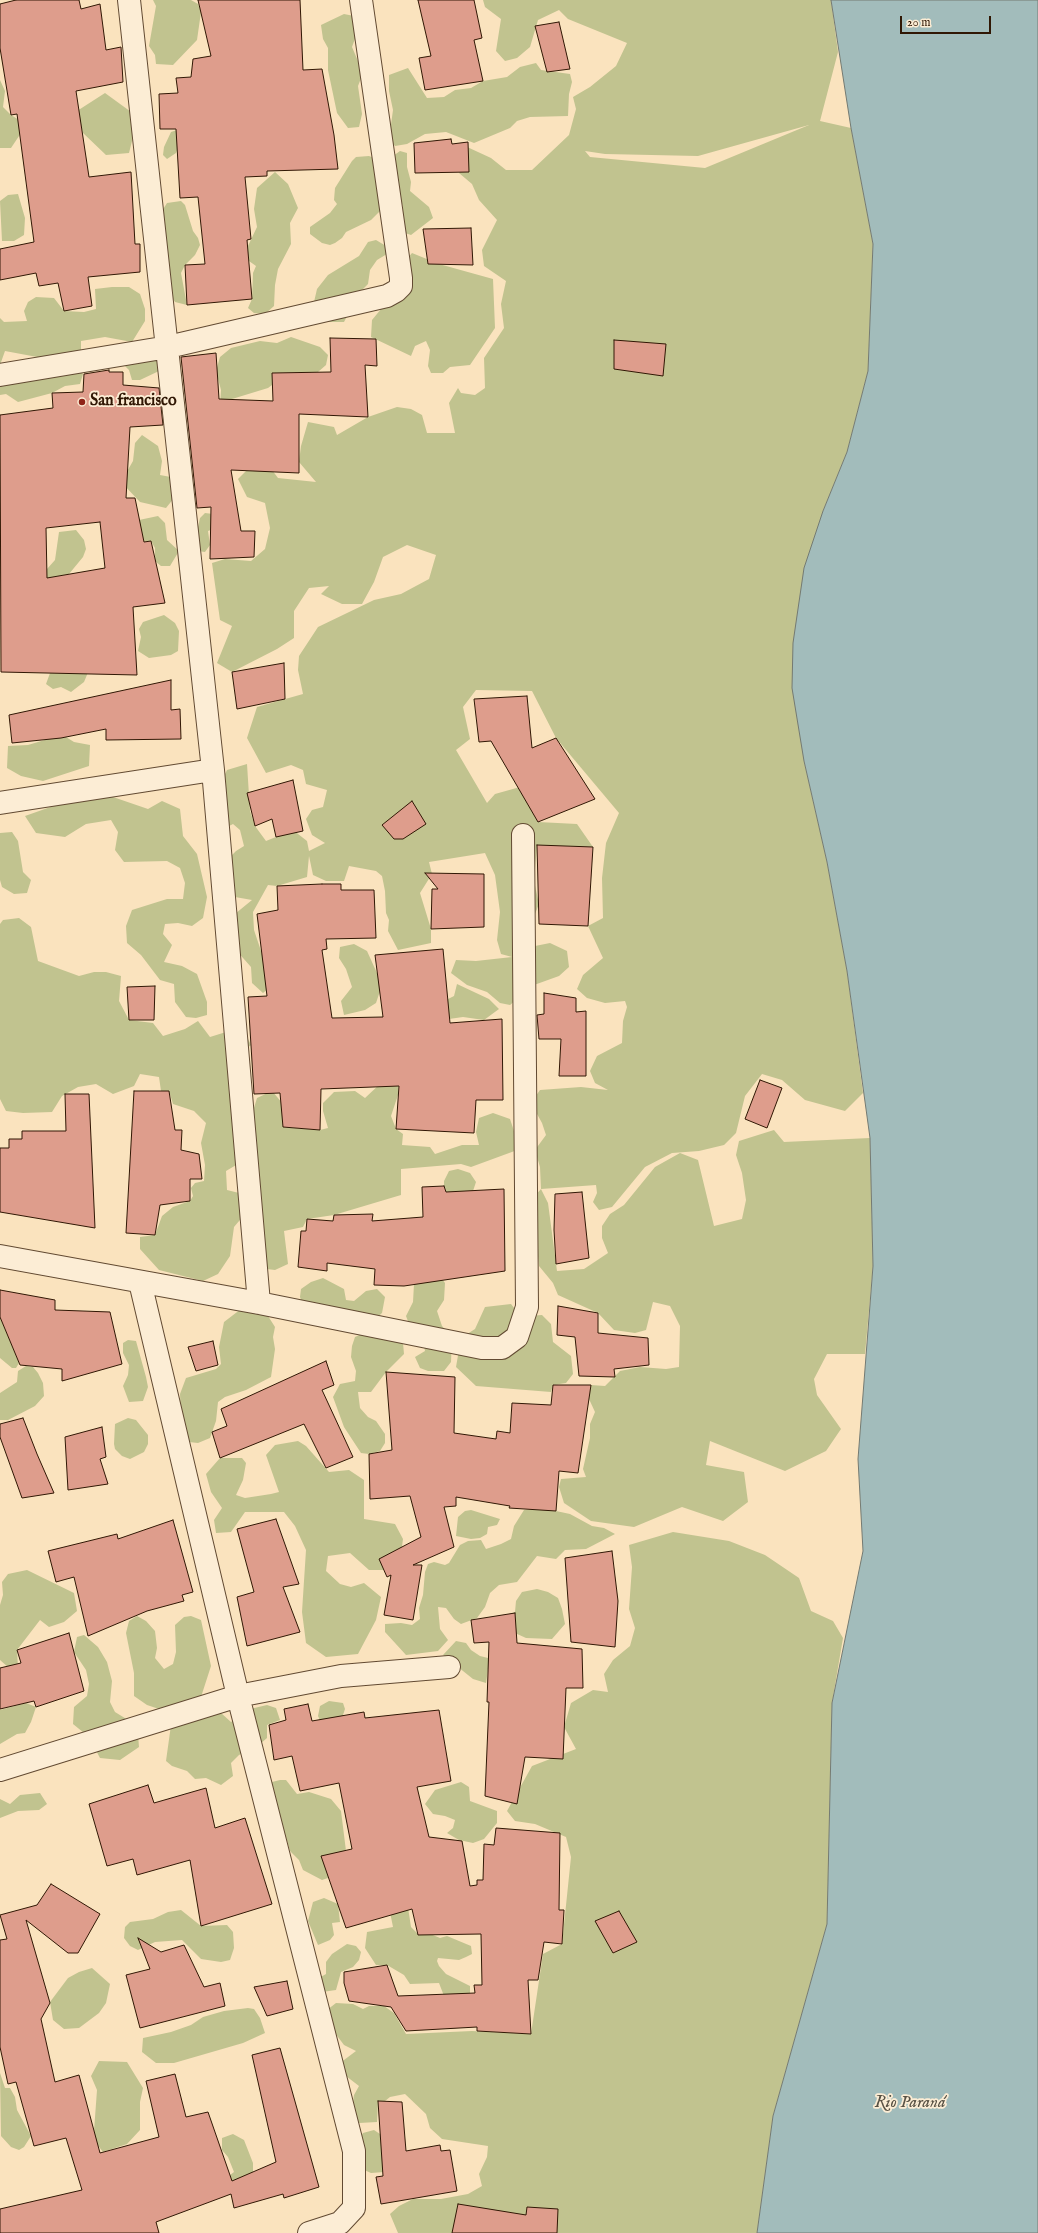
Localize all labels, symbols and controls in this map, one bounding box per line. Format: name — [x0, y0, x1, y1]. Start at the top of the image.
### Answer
scale bar — [902, 8, 993, 34]
text: 20 m — [907, 15, 930, 30]
place label: San francisco — [90, 392, 177, 412]
marker: San francisco — [77, 397, 87, 407]
water label: Rio Paraná — [874, 2094, 946, 2114]

